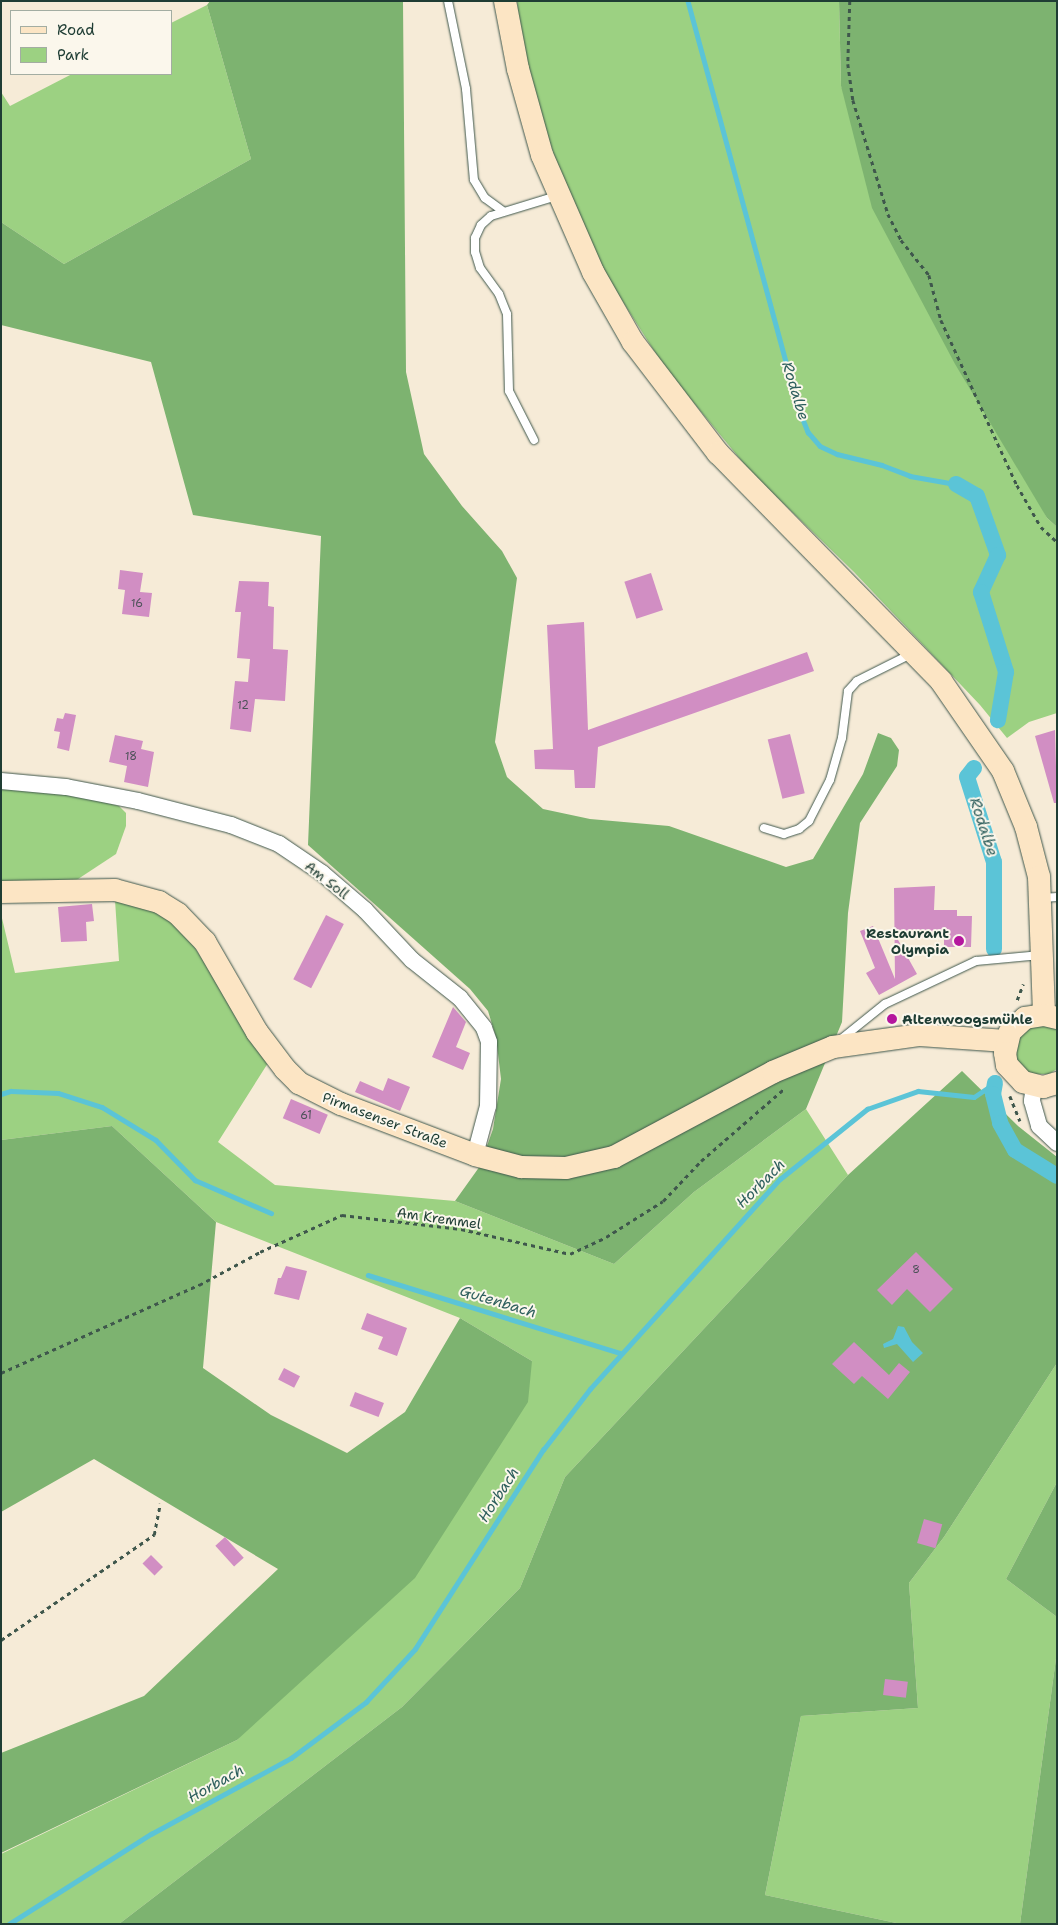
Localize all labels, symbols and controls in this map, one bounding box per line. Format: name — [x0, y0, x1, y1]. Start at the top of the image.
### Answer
legend — [10, 10, 172, 75]
text: Road — [57, 20, 95, 40]
text: Park — [57, 45, 89, 65]
water label: Rodalbe — [778, 360, 812, 422]
house number: 16 — [131, 597, 143, 611]
house number: 12 — [237, 699, 249, 713]
house number: 18 — [125, 750, 137, 764]
water label: Rodalbe — [965, 796, 1001, 858]
street label: Am Soll — [302, 858, 352, 902]
place label: Restaurant Olympia — [866, 925, 949, 958]
marker: Restaurant Olympia — [953, 935, 965, 947]
place label: Altenwoogsmühle — [902, 1011, 1033, 1027]
marker: Altenwoogsmühle — [886, 1013, 898, 1025]
street label: Pirmasenser Straße — [320, 1088, 450, 1152]
house number: 61 — [300, 1109, 312, 1123]
water label: Horbach — [733, 1156, 789, 1212]
street label: Am Kremmel — [396, 1204, 482, 1232]
house number: 8 — [912, 1263, 920, 1277]
water label: Gutenbach — [458, 1282, 538, 1322]
water label: Horbach — [475, 1464, 523, 1526]
water label: Horbach — [185, 1761, 247, 1807]

